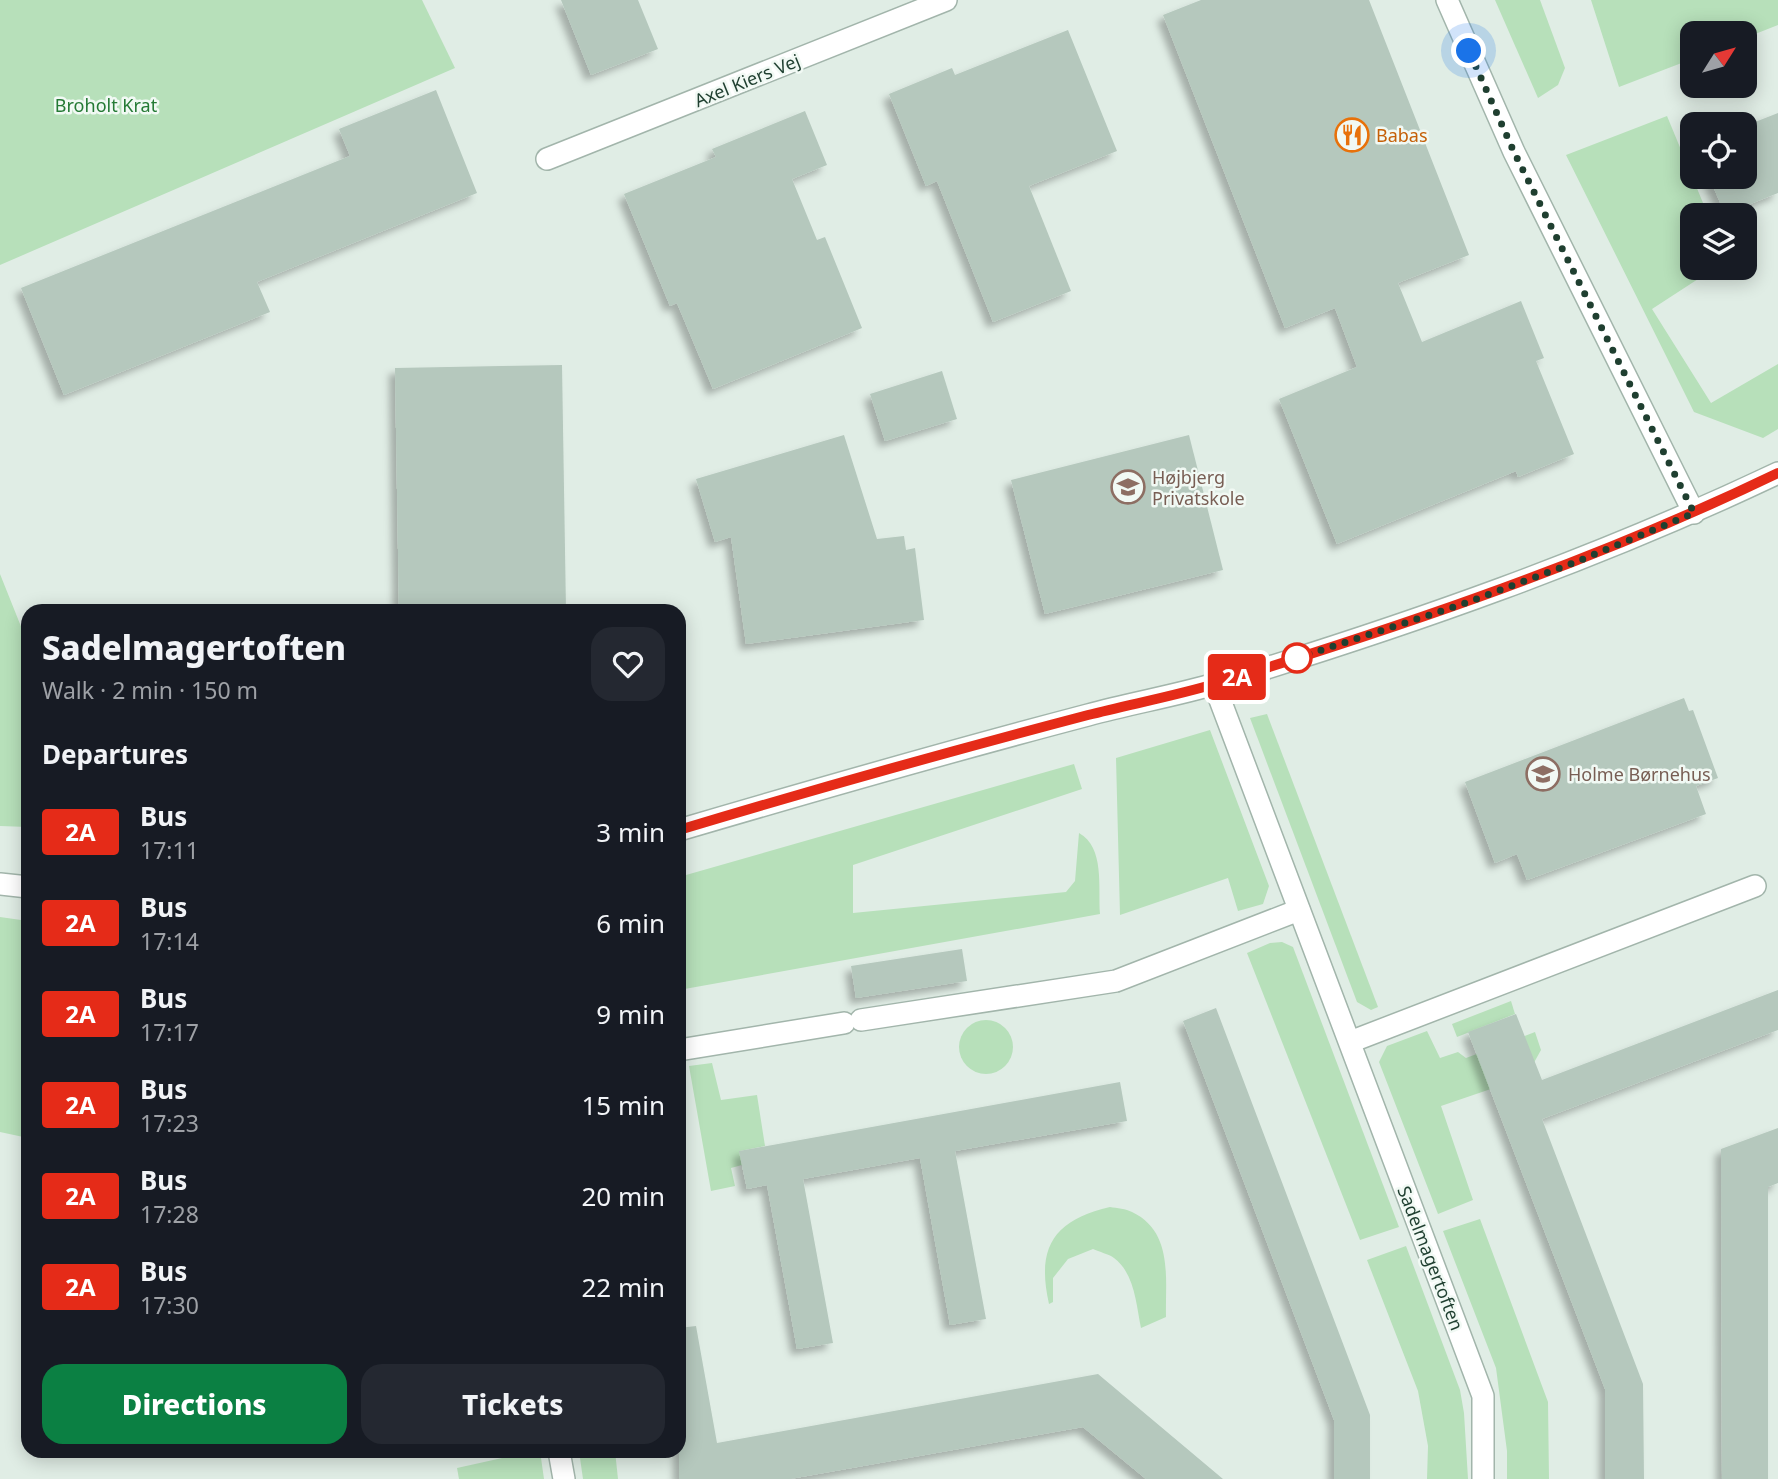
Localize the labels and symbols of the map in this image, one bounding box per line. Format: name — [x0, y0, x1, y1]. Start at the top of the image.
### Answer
north arrow — [1680, 21, 1757, 98]
your location — [1451, 33, 1486, 68]
street label: Axel Kiers Vej — [691, 48, 803, 112]
park label: Broholt Krat — [55, 93, 158, 117]
restaurant icon: Babas — [1333, 116, 1371, 154]
place label: Babas — [1376, 123, 1428, 147]
place label: Højbjerg Privatskole — [1152, 465, 1245, 510]
school or university icon: Højbjerg Privatskole — [1109, 468, 1147, 506]
unlabelled marker — [1282, 643, 1312, 673]
line badge: 2A — [1206, 654, 1268, 700]
school or university icon: Holme Børnehus — [1524, 755, 1562, 793]
place label: Holme Børnehus — [1568, 762, 1711, 786]
street label: Sadelmagertoften — [1392, 1182, 1470, 1334]

